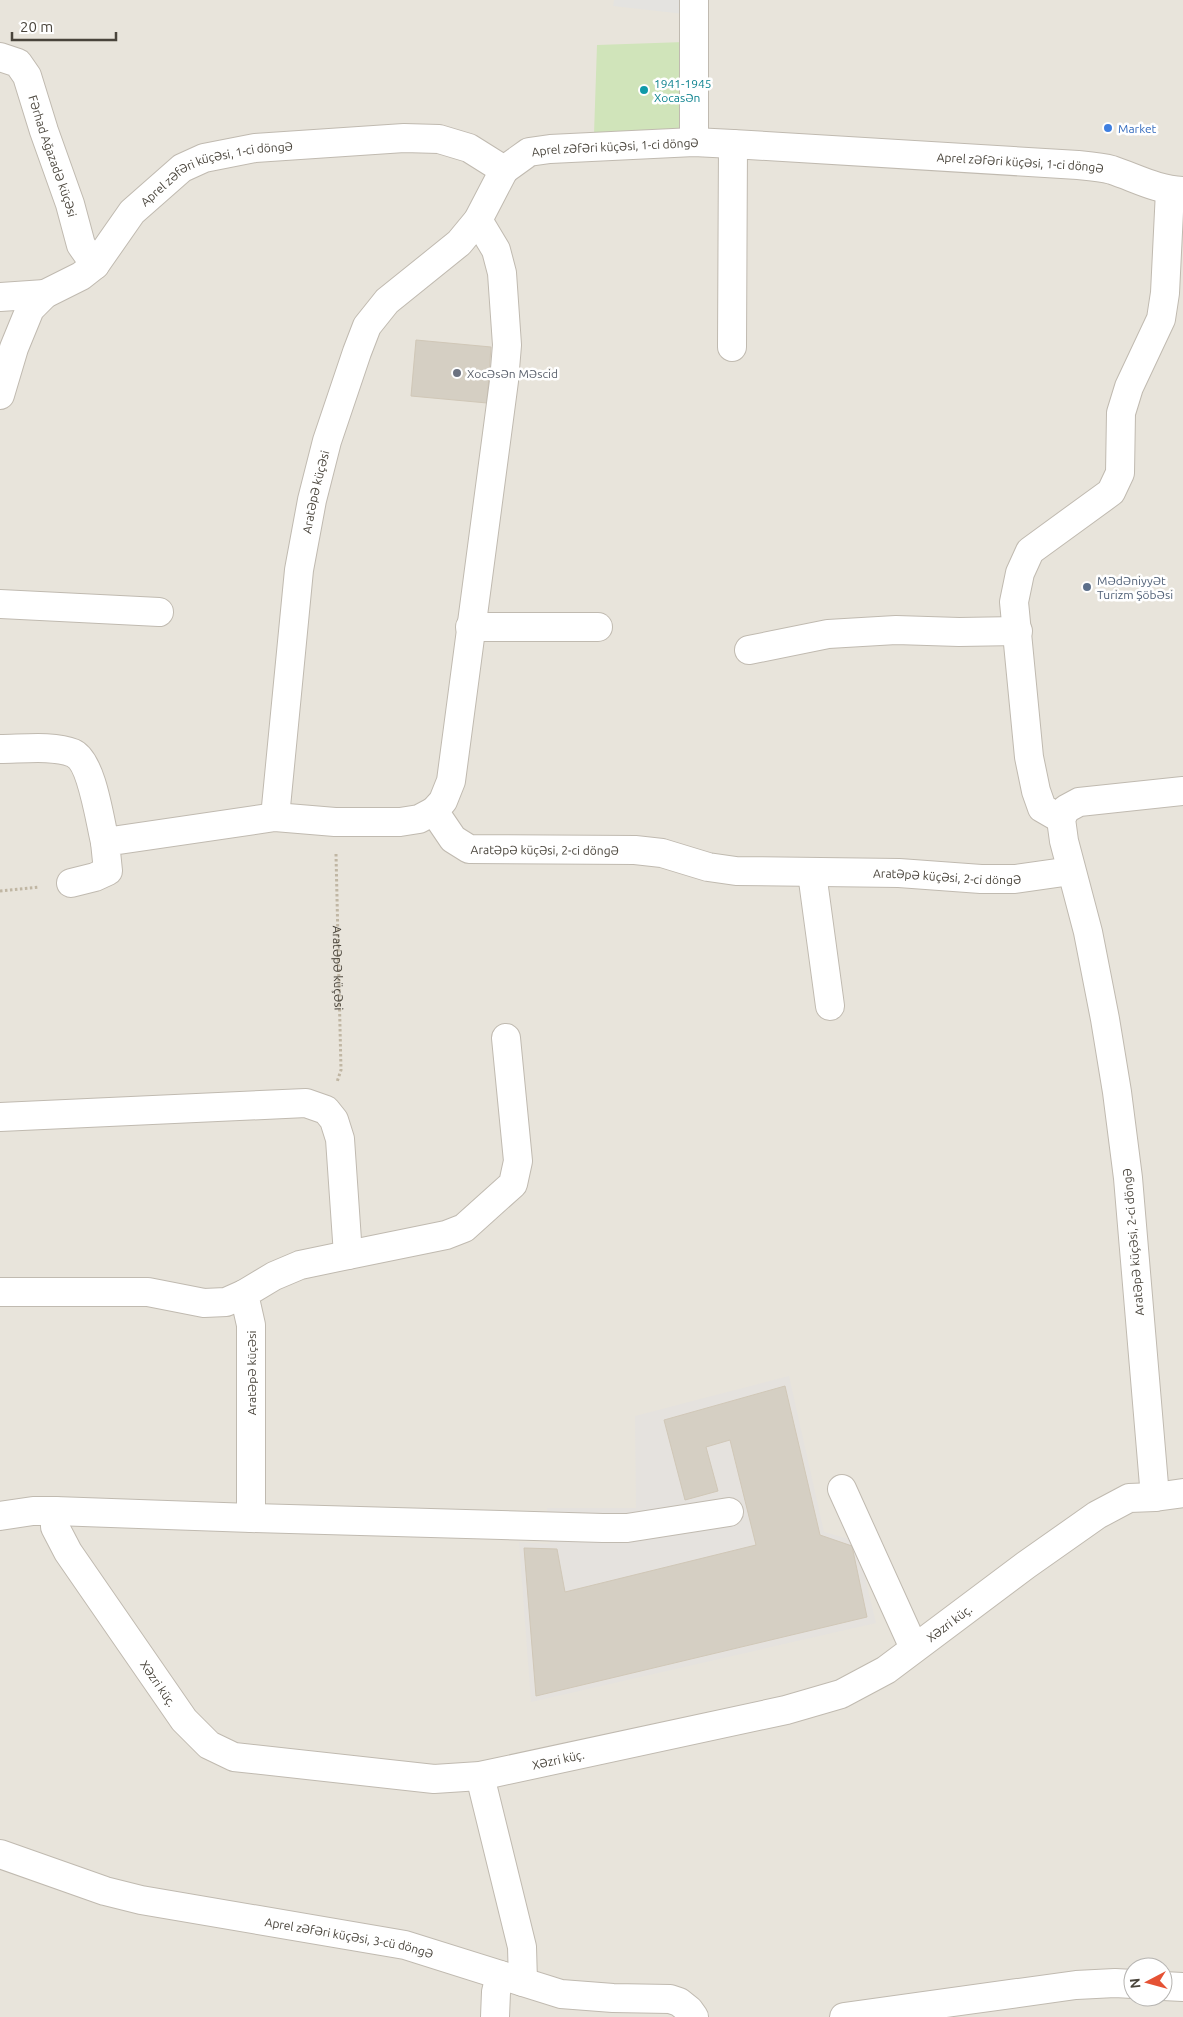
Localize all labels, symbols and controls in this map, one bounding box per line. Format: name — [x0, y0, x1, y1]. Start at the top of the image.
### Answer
scale bar — [12, 10, 116, 42]
text: 20 m — [20, 18, 53, 35]
place label: 1941-1945 Xocasən — [654, 77, 712, 104]
marker: 1941-1945 Xocasən — [638, 84, 650, 96]
street label: Fərhad Ağazadə küçəsi — [27, 93, 80, 218]
marker: Market — [1102, 122, 1114, 134]
place label: Market — [1118, 122, 1157, 135]
street label: Aprel zəfəri küçəsi, 1-ci döngə — [531, 135, 699, 158]
street label: Aprel zəfəri küçəsi, 1-ci döngə — [138, 139, 293, 208]
street label: Aprel zəfəri küçəsi, 1-ci döngə — [936, 150, 1105, 174]
marker: Xocəsən Məscid — [451, 367, 463, 379]
place label: Xocəsən Məscid — [467, 367, 558, 380]
street label: Aratəpə küçəsi — [299, 449, 331, 534]
place label: Mədəniyyət Turizm Şöbəsi — [1097, 574, 1173, 601]
marker: Mədəniyyət Turizm Şöbəsi — [1081, 581, 1093, 593]
street label: Aratəpə küçəsi, 2-ci döngə — [471, 843, 619, 856]
street label: Aratəpə küçəsi, 2-ci döngə — [873, 866, 1022, 886]
street label: Aratəpə küçəsi — [331, 925, 346, 1011]
street label: Aratəpə küçəsi, 2-ci döngə — [1120, 1168, 1146, 1316]
street label: Aratəpə küçəsi — [245, 1331, 258, 1415]
street label: Xəzri küç. — [924, 1602, 974, 1644]
street label: Xəzri küç. — [138, 1658, 179, 1709]
street label: Xəzri küç. — [531, 1747, 585, 1771]
street label: Aprel zəfəri küçəsi, 3-cü döngə — [264, 1915, 435, 1960]
north arrow — [1123, 1957, 1173, 2007]
text: N — [1127, 1977, 1144, 1989]

